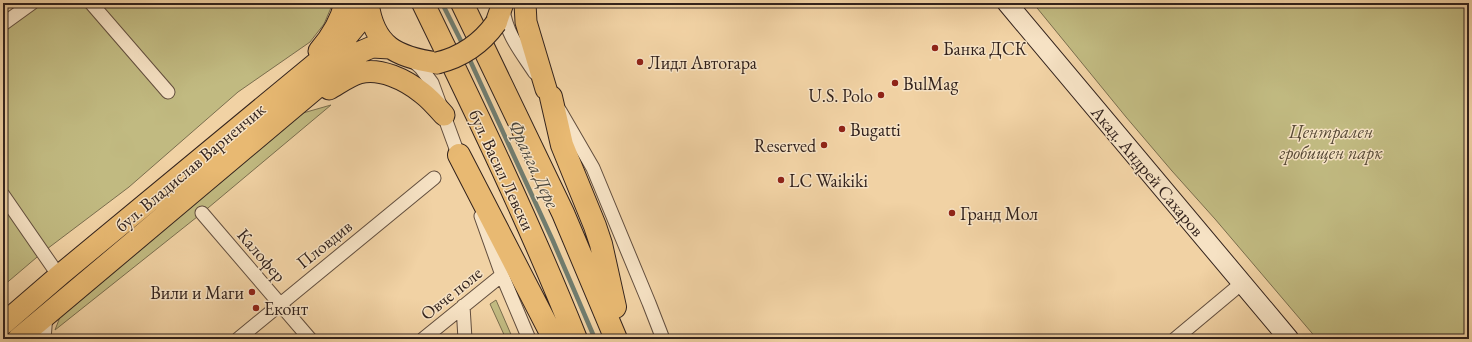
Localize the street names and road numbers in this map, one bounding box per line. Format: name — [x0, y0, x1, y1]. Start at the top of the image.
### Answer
street label: бул. Владислав Варненчик — [110, 97, 270, 237]
street label: Акад. Андрей Сахаров — [1086, 100, 1210, 241]
street label: бул. Васил Левски — [464, 106, 540, 235]
street label: Пловдив — [291, 214, 357, 273]
street label: Калофер — [232, 223, 292, 287]
street label: Овче поле — [415, 261, 487, 325]

